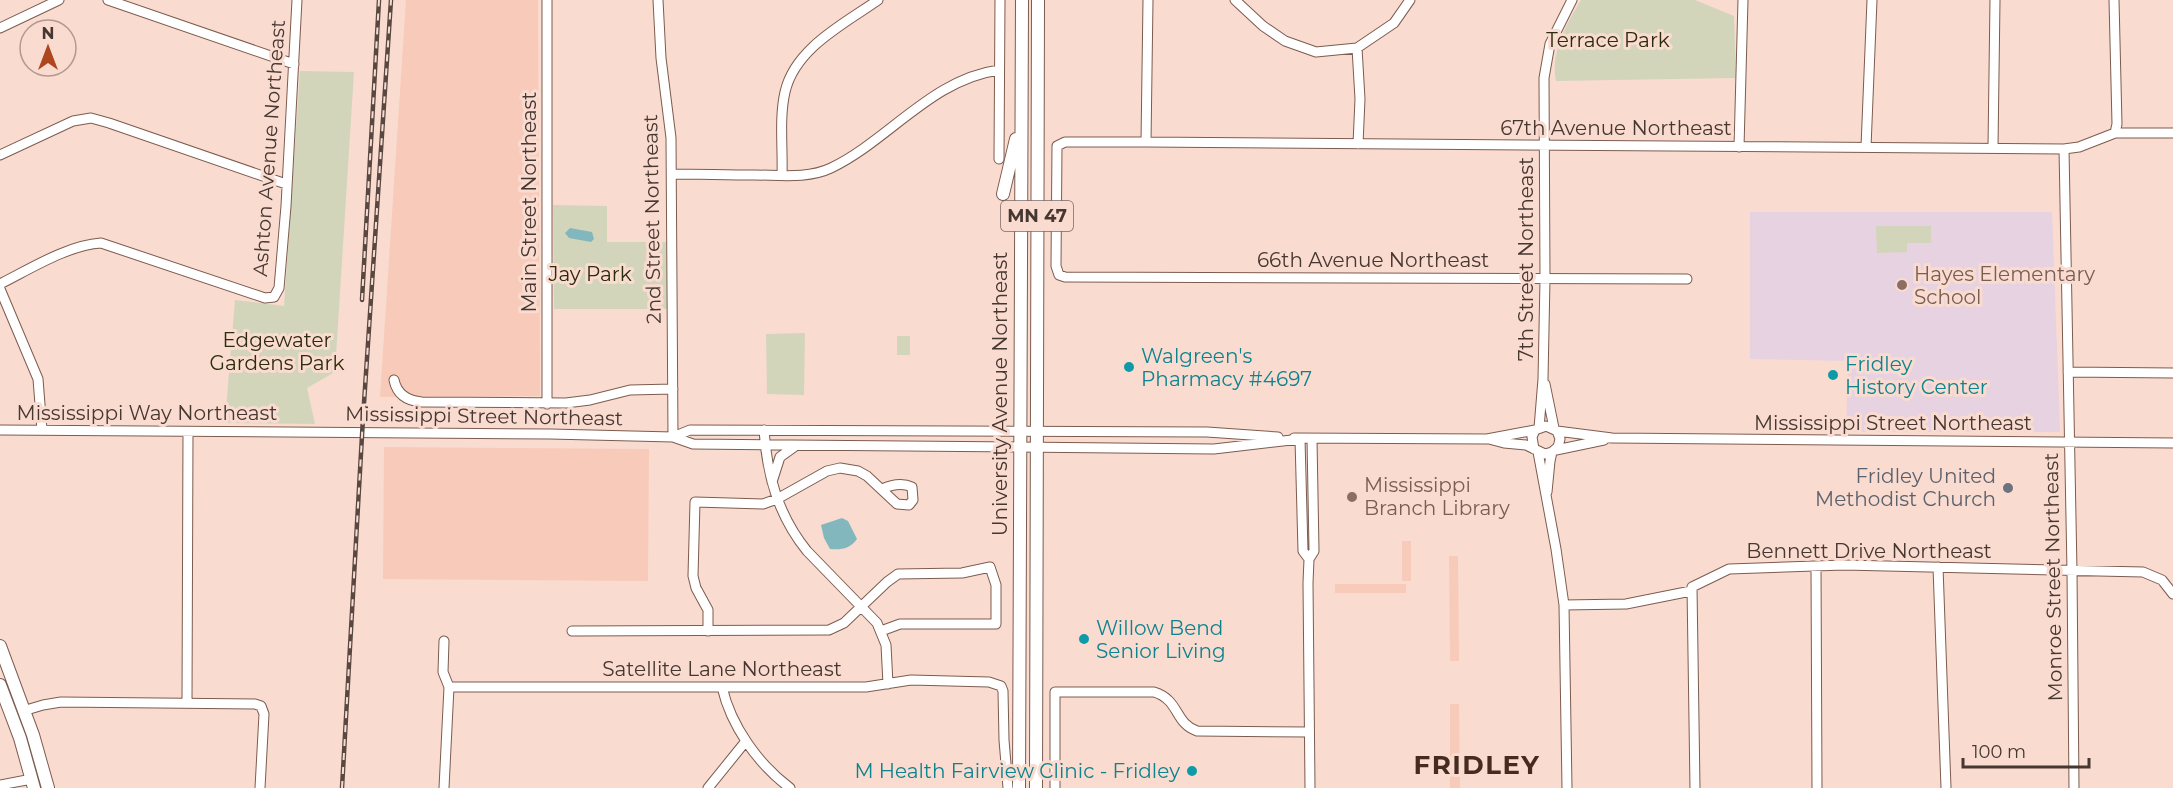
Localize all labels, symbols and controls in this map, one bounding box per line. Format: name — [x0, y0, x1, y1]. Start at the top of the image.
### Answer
north arrow — [18, 18, 78, 78]
street label: Ashton Avenue Northeast — [248, 19, 290, 277]
text: N — [42, 24, 54, 43]
park label: Terrace Park — [1546, 28, 1670, 52]
street label: Main Street Northeast — [517, 92, 541, 312]
street label: 2nd Street Northeast — [638, 114, 666, 324]
street label: 67th Avenue Northeast — [1500, 116, 1732, 140]
street label: 7th Street Northeast — [1514, 157, 1538, 361]
road number: MN 47 — [1001, 201, 1073, 231]
street label: 66th Avenue Northeast — [1257, 248, 1489, 272]
street label: University Avenue Northeast — [988, 252, 1012, 536]
park label: Jay Park — [547, 262, 632, 286]
place label: Hayes Elementary School — [1914, 262, 2095, 309]
marker: Hayes Elementary School — [1895, 278, 1909, 292]
park label: Edgewater Gardens Park — [210, 328, 344, 375]
place label: Walgreen's Pharmacy #4697 — [1141, 344, 1312, 391]
place label: Fridley History Center — [1845, 352, 1988, 399]
marker: Walgreen's Pharmacy #4697 — [1122, 360, 1136, 374]
marker: Fridley History Center — [1826, 368, 1840, 382]
street label: Mississippi Way Northeast — [17, 401, 277, 425]
street label: Mississippi Street Northeast — [345, 402, 623, 430]
street label: Mississippi Street Northeast — [1754, 411, 2032, 435]
street label: Monroe Street Northeast — [2039, 452, 2067, 702]
place label: Fridley United Methodist Church — [1815, 464, 1996, 511]
place label: Mississippi Branch Library — [1364, 473, 1510, 520]
marker: Fridley United Methodist Church — [2001, 481, 2015, 495]
marker: Mississippi Branch Library — [1345, 490, 1359, 504]
street label: Bennett Drive Northeast — [1746, 539, 1992, 563]
place label: Willow Bend Senior Living — [1096, 616, 1226, 663]
marker: Willow Bend Senior Living — [1077, 632, 1091, 646]
street label: Satellite Lane Northeast — [602, 657, 842, 681]
scale bar — [1963, 731, 2089, 769]
text: 100 m — [1972, 741, 2026, 763]
district label: FRIDLEY — [1414, 749, 1540, 781]
place label: M Health Fairview Clinic - Fridley — [854, 759, 1180, 783]
marker: M Health Fairview Clinic - Fridley — [1185, 764, 1199, 778]

